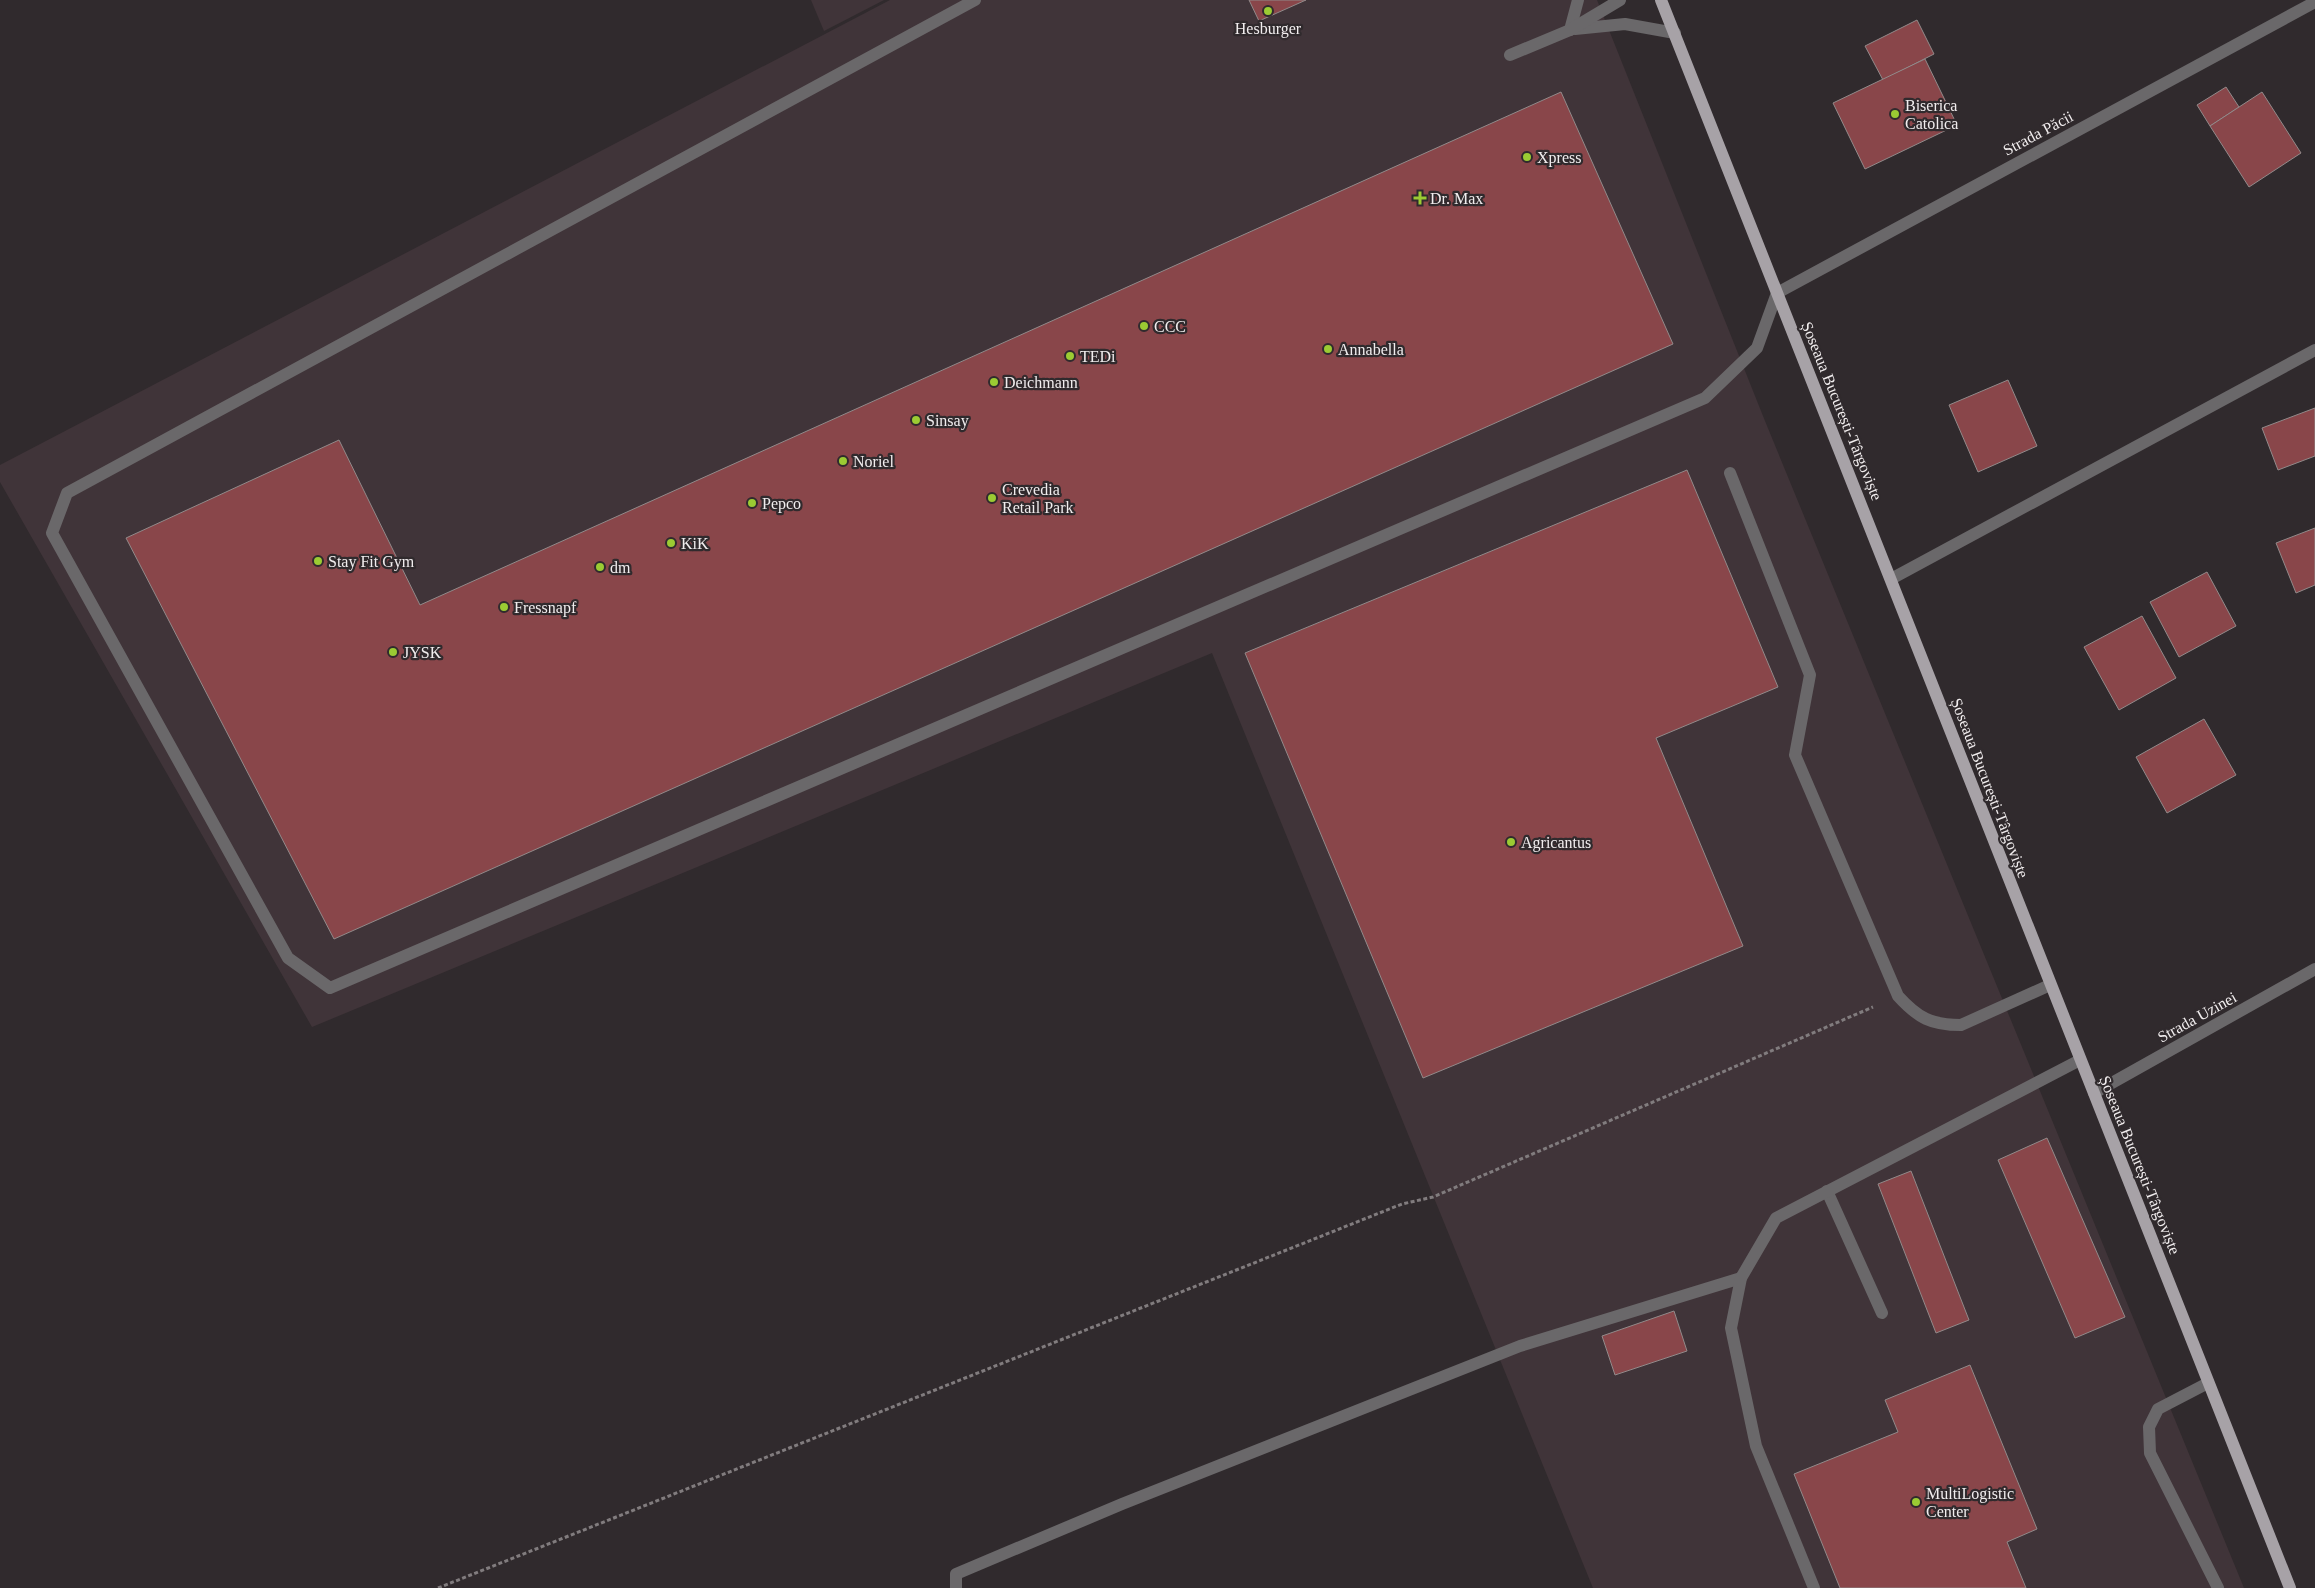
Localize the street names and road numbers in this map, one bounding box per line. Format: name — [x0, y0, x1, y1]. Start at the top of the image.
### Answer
street label: Strada Păcii — [2000, 107, 2076, 159]
street label: Șoseaua București-Târgoviște — [1797, 319, 1886, 503]
street label: Șoseaua București-Târgoviște — [1947, 696, 2032, 881]
street label: Strada Uzinei — [2155, 988, 2240, 1046]
street label: Șoseaua București-Târgoviște — [2095, 1073, 2184, 1257]

